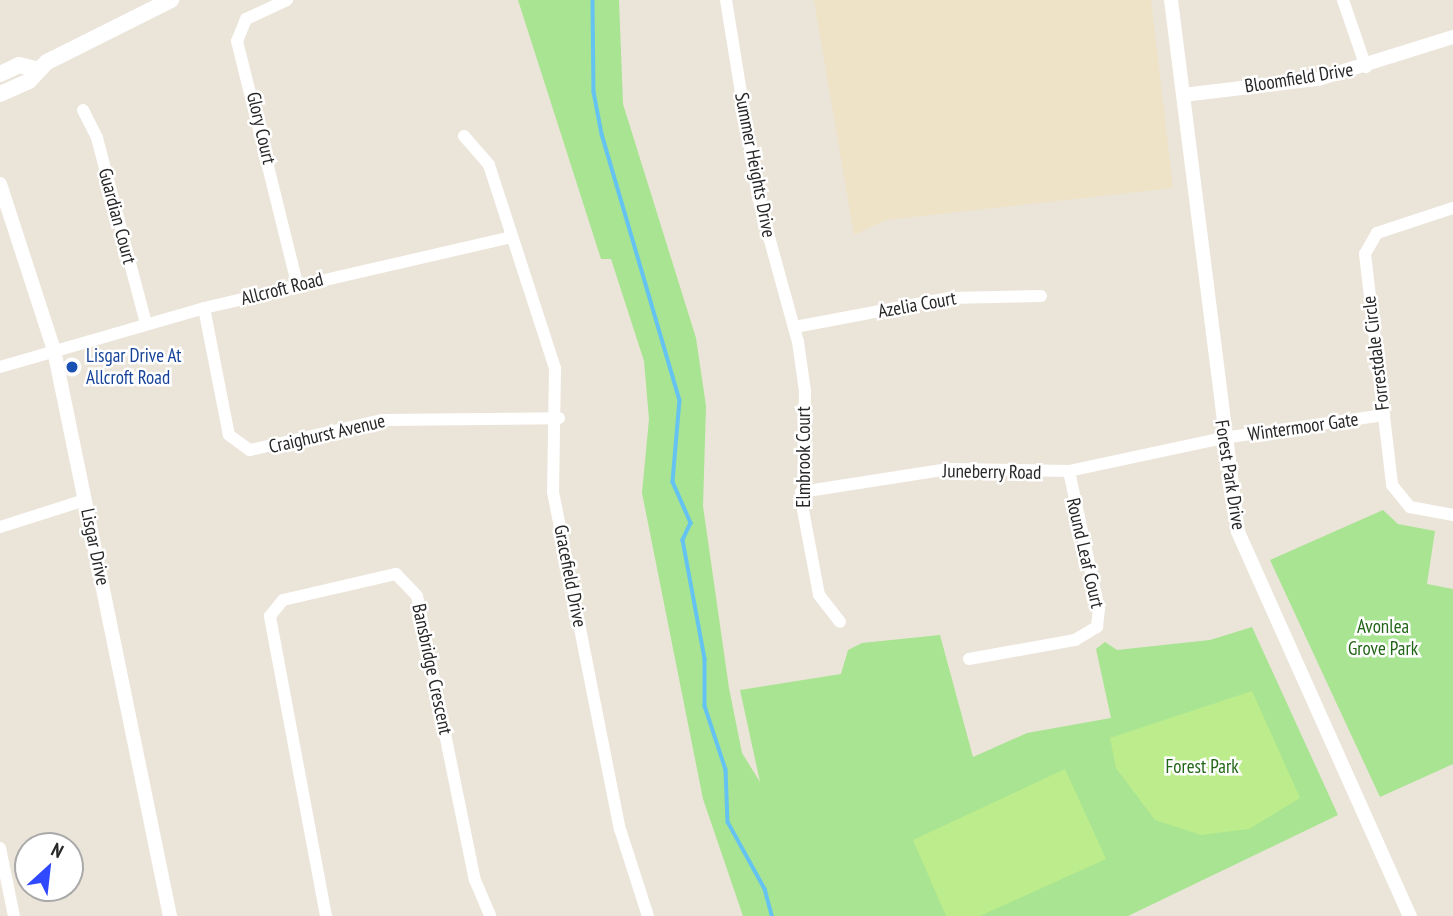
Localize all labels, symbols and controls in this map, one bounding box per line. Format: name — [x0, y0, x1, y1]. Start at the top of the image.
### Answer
street label: Bloomfield Drive — [1243, 58, 1355, 98]
street label: Glory Court — [242, 89, 280, 167]
street label: Summer Heights Drive — [730, 91, 780, 239]
street label: Guardian Court — [93, 166, 141, 266]
street label: Allcroft Road — [238, 268, 326, 310]
street label: Azelia Court — [876, 287, 958, 323]
street label: Forrestdale Circle — [1358, 294, 1394, 412]
place label: Lisgar Drive At Allcroft Road — [86, 345, 182, 389]
marker: Lisgar Drive At Allcroft Road — [64, 359, 80, 375]
street label: Elmbrook Court — [793, 406, 815, 508]
street label: Wintermoor Gate — [1246, 408, 1360, 446]
street label: Craighurst Avenue — [266, 409, 388, 459]
street label: Forest Park Drive — [1210, 418, 1250, 532]
street label: Juneberry Road — [942, 460, 1042, 484]
street label: Round Leaf Court — [1061, 496, 1109, 610]
street label: Lisgar Drive — [76, 506, 114, 588]
street label: Gracefield Drive — [549, 523, 591, 629]
street label: Bansbridge Crescent — [407, 602, 457, 736]
park label: Avonlea Grove Park — [1348, 616, 1418, 660]
park label: Forest Park — [1165, 756, 1239, 778]
north arrow — [14, 832, 84, 902]
text: N — [48, 837, 68, 863]

